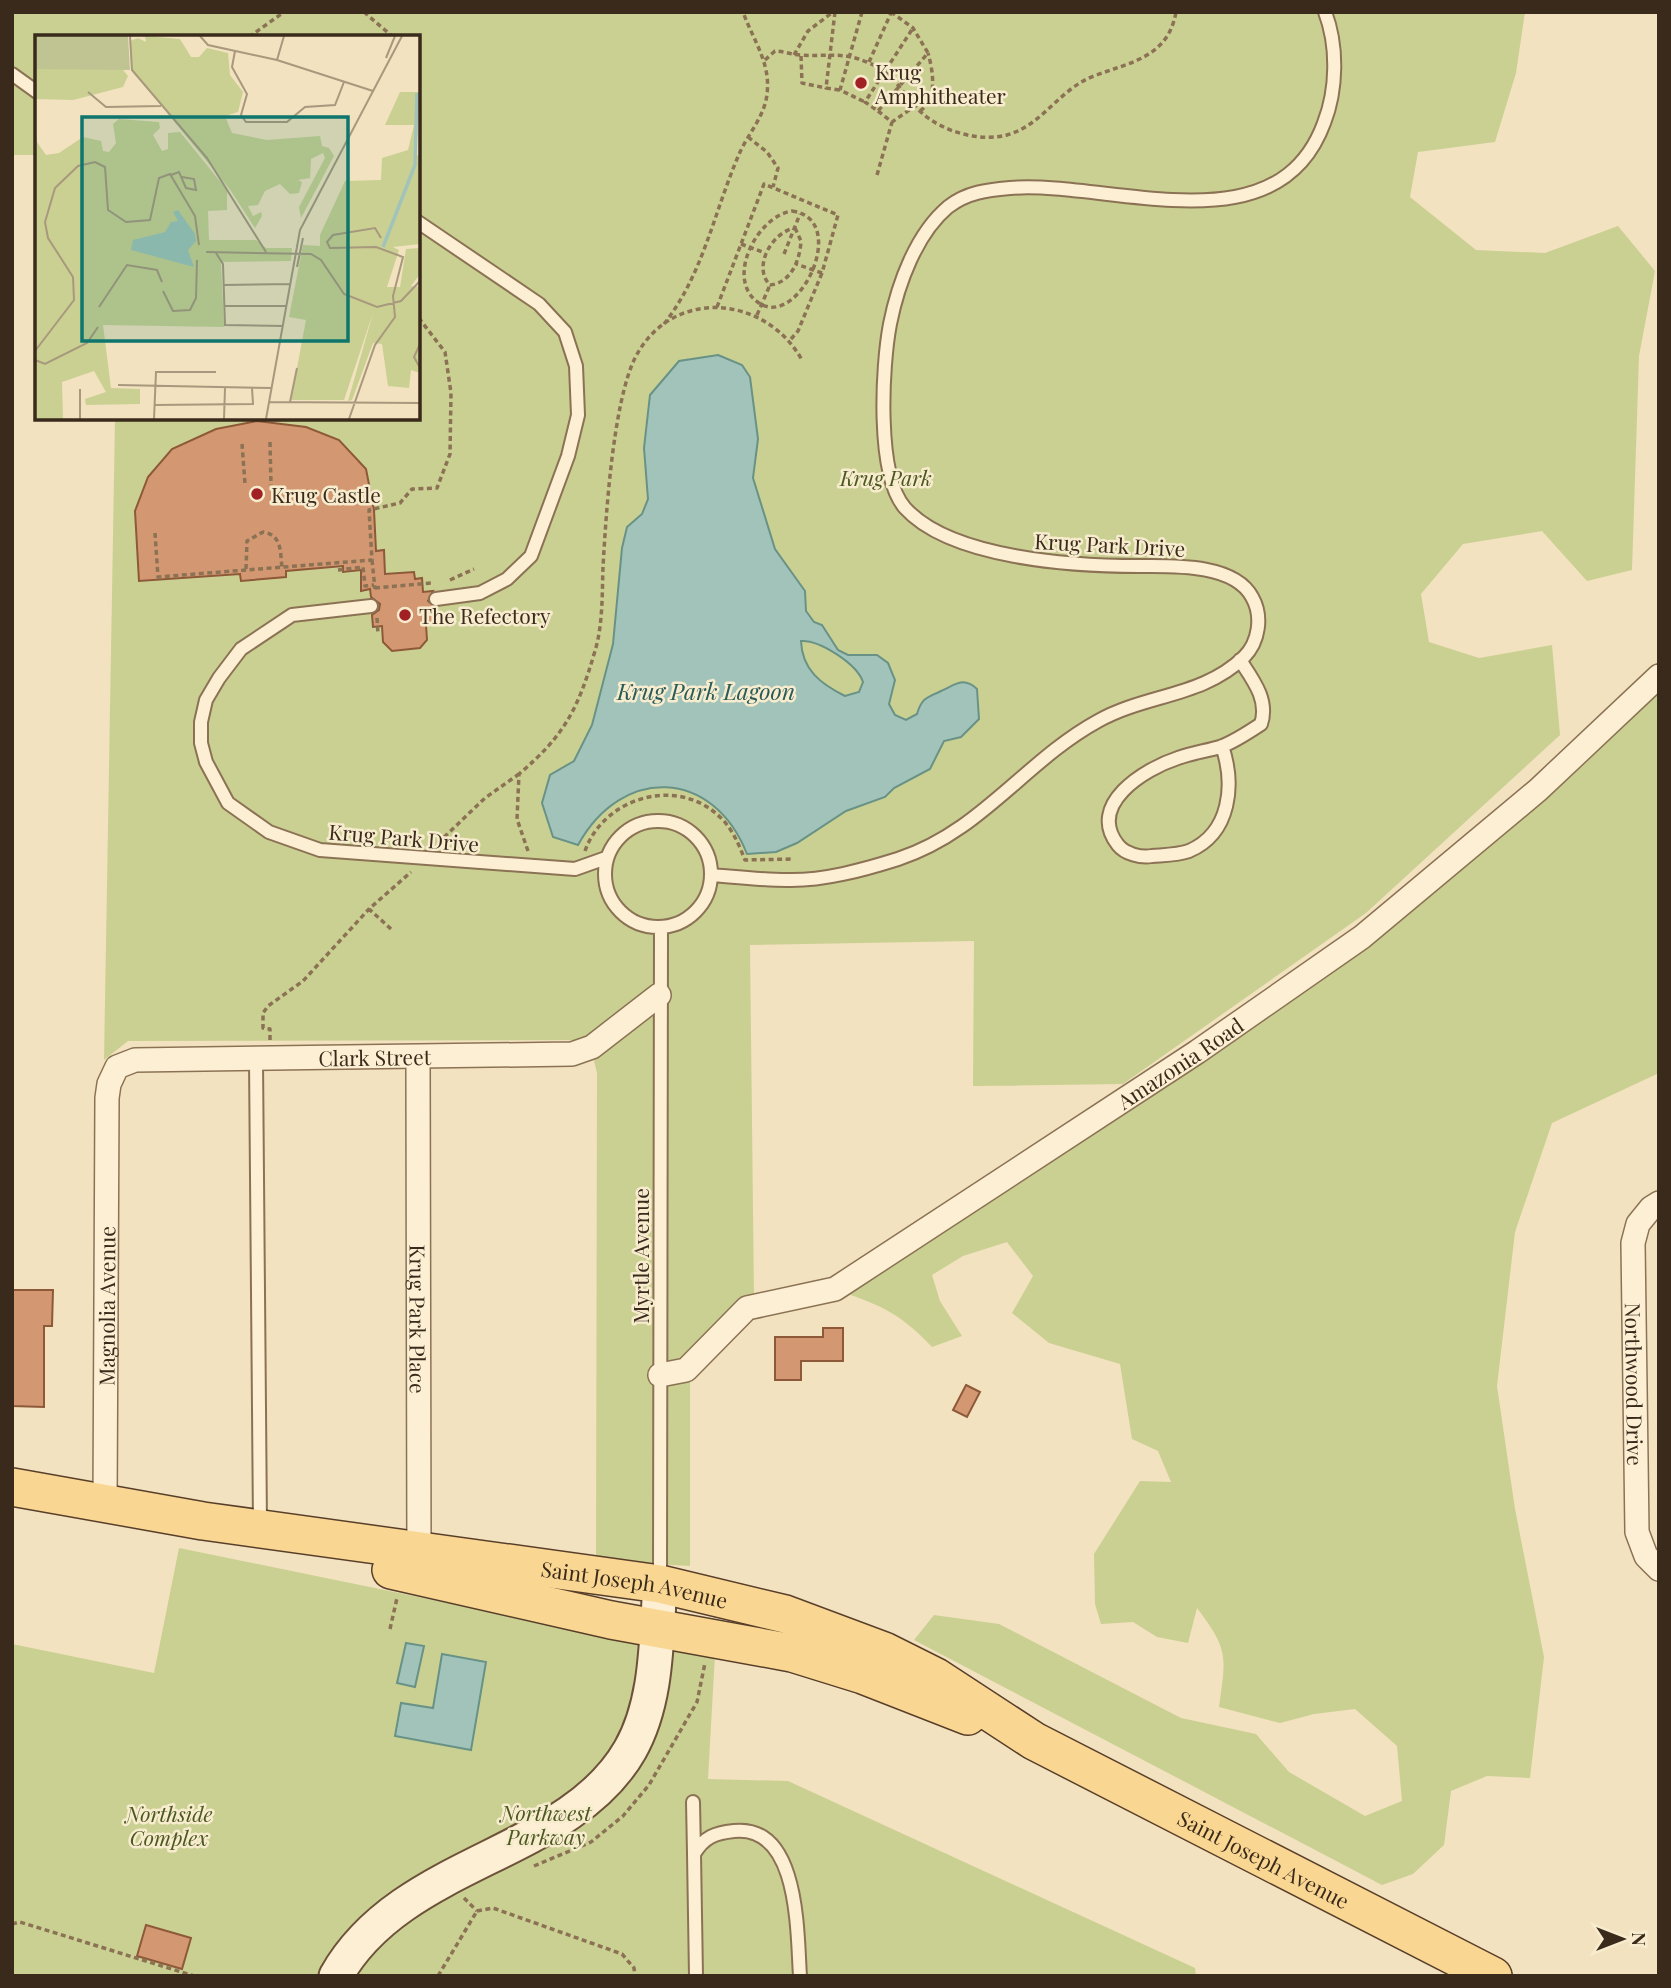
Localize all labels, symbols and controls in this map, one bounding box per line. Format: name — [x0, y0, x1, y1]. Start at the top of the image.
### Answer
inset map — [35, 35, 420, 420]
place label: Krug Amphitheater — [874, 57, 1007, 109]
marker: Krug Amphitheater — [853, 75, 869, 91]
park label: Krug Park — [839, 463, 932, 491]
place label: Krug Castle — [271, 480, 381, 508]
marker: Krug Castle — [249, 486, 265, 502]
street label: Krug Park Drive — [1034, 526, 1186, 562]
place label: The Refectory — [419, 601, 551, 629]
marker: The Refectory — [397, 607, 413, 623]
water label: Krug Park Lagoon — [616, 675, 795, 706]
street label: Krug Park Drive — [328, 816, 480, 858]
street label: Amazonia Road — [1111, 1010, 1248, 1115]
street label: Clark Street — [318, 1042, 432, 1071]
street label: Myrtle Avenue — [626, 1188, 654, 1324]
street label: Magnolia Avenue — [92, 1226, 120, 1386]
street label: Krug Park Place — [404, 1244, 433, 1394]
street label: Northwood Drive — [1620, 1303, 1650, 1466]
street label: Saint Joseph Avenue — [539, 1554, 731, 1614]
park label: Northwest Parkway — [499, 1798, 592, 1850]
park label: Northside Complex — [123, 1799, 213, 1851]
street label: Saint Joseph Avenue — [1173, 1803, 1354, 1914]
north arrow — [1587, 1904, 1657, 1974]
text: N — [1627, 1932, 1653, 1946]

